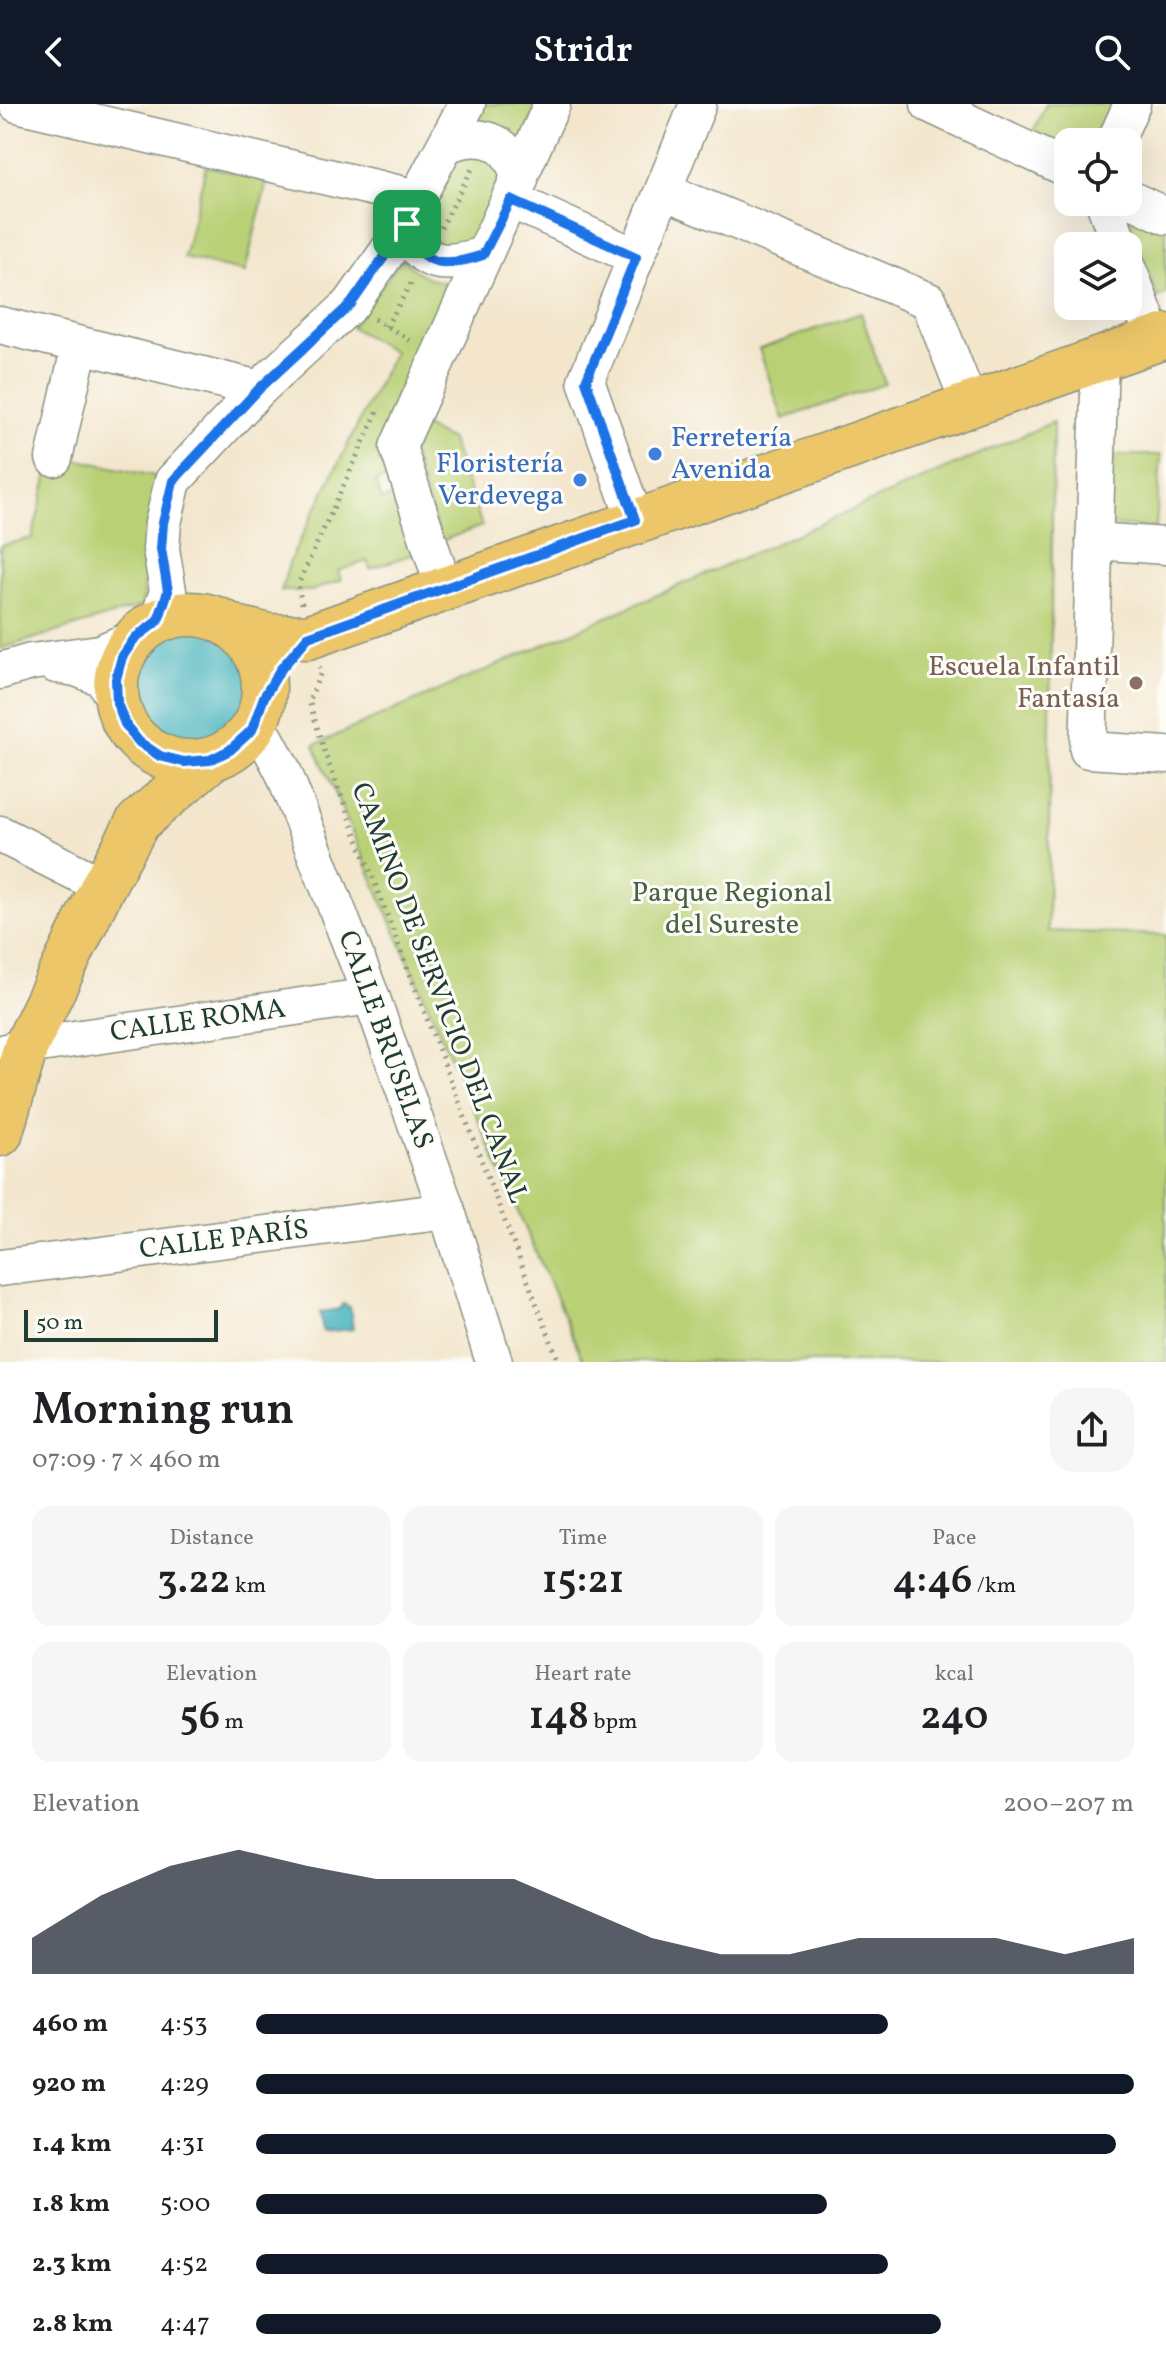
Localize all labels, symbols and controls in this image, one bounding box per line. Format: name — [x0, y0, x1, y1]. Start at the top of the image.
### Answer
text: Stridr — [534, 27, 632, 77]
icon: back — [32, 30, 76, 74]
icon: search — [1090, 30, 1134, 74]
map controls — [1054, 128, 1142, 320]
button: locate — [1054, 128, 1142, 216]
pin — [373, 190, 441, 258]
icon: arrive — [385, 202, 429, 246]
button: layers — [1054, 232, 1142, 320]
place label: Ferretería Avenida — [671, 419, 792, 490]
place label: Floristería Verdevega — [436, 445, 564, 516]
marker: Ferretería Avenida — [646, 445, 664, 463]
marker: Floristería Verdevega — [571, 471, 589, 489]
place label: Escuela Infantil Fantasía — [928, 648, 1120, 719]
marker: Escuela Infantil Fantasía — [1127, 674, 1145, 692]
street label: CAMINO DE SERVICIO DEL CANAL — [341, 777, 538, 1209]
park label: Parque Regional del Sureste — [632, 874, 832, 945]
street label: CALLE BRUSELAS — [327, 925, 443, 1155]
street label: CALLE ROMA — [108, 989, 288, 1053]
street label: CALLE PARÍS — [137, 1210, 311, 1270]
scale bar — [24, 1306, 218, 1342]
text: 50 m — [36, 1308, 83, 1339]
text: Morning run — [32, 1381, 294, 1442]
button: share — [1050, 1388, 1134, 1472]
text: 07:09 · 7 × 460 m — [32, 1442, 221, 1478]
text: Distance — [170, 1523, 254, 1554]
text: Time — [559, 1523, 607, 1554]
text: Pace — [932, 1523, 976, 1554]
text: 3.22 — [157, 1554, 230, 1610]
text: 15:21 — [542, 1554, 624, 1610]
text: 4:46 — [892, 1554, 972, 1610]
text: km — [230, 1571, 266, 1602]
text: /km — [972, 1571, 1016, 1602]
text: Elevation — [166, 1659, 257, 1690]
text: Heart rate — [534, 1659, 632, 1690]
text: kcal — [935, 1659, 974, 1690]
text: 56 — [179, 1690, 220, 1746]
text: 148 — [528, 1690, 589, 1746]
text: 240 — [920, 1690, 988, 1746]
text: m — [220, 1707, 244, 1738]
text: bpm — [589, 1707, 638, 1738]
text: Elevation — [32, 1786, 140, 1822]
text: 200–207 m — [1003, 1786, 1134, 1822]
text: 460 m — [32, 2006, 108, 2042]
text: 4:53 — [160, 2006, 208, 2042]
text: 920 m — [32, 2066, 106, 2102]
text: 4:29 — [160, 2066, 209, 2102]
text: 1.4 km — [32, 2126, 112, 2162]
text: 4:31 — [160, 2126, 205, 2162]
text: 1.8 km — [32, 2186, 110, 2222]
text: 5:00 — [160, 2186, 210, 2222]
text: 2.3 km — [32, 2246, 112, 2282]
text: 4:52 — [160, 2246, 208, 2282]
text: 2.8 km — [32, 2306, 113, 2342]
text: 4:47 — [160, 2306, 210, 2342]

